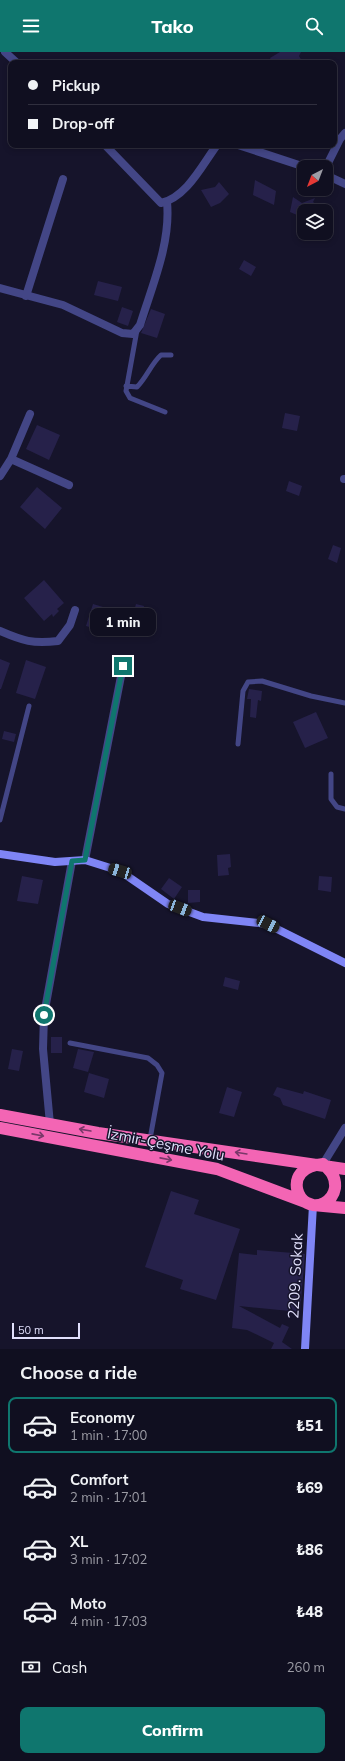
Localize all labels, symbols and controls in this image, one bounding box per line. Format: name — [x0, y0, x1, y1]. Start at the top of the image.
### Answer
icon: menu — [20, 15, 42, 37]
text: Tako — [151, 15, 194, 38]
icon: search — [303, 15, 325, 37]
text: Pickup — [52, 76, 100, 95]
text: Drop-off — [52, 114, 114, 133]
north arrow — [297, 160, 333, 196]
map controls — [297, 160, 333, 240]
button: layers — [297, 204, 333, 240]
callout: 1 min — [90, 608, 156, 636]
text: 1 min — [106, 614, 140, 630]
route end — [114, 657, 132, 675]
car — [107, 862, 133, 880]
car — [167, 898, 193, 918]
car — [255, 913, 281, 935]
route start — [35, 1006, 53, 1024]
street label: İzmir-Çeşme Yolu — [106, 1123, 226, 1165]
one-way arrow — [79, 1126, 92, 1134]
one-way arrow — [31, 1132, 44, 1140]
one-way arrow — [235, 1149, 248, 1157]
one-way arrow — [159, 1156, 172, 1164]
street label: 2209. Sokak — [283, 1232, 307, 1319]
scale bar — [12, 1321, 80, 1340]
text: 50 m — [18, 1323, 44, 1337]
text: Choose a ride — [20, 1361, 137, 1384]
icon: car — [22, 1407, 58, 1443]
text: Economy — [70, 1408, 135, 1427]
text: ₺51 — [296, 1416, 323, 1435]
text: 1 min · 17:00 — [70, 1427, 147, 1443]
icon: car — [22, 1469, 58, 1505]
text: Comfort — [70, 1470, 128, 1489]
text: ₺69 — [296, 1478, 323, 1497]
text: 2 min · 17:01 — [70, 1489, 147, 1505]
icon: car — [22, 1531, 58, 1567]
text: XL — [70, 1532, 88, 1551]
text: ₺86 — [296, 1540, 323, 1559]
text: 3 min · 17:02 — [70, 1551, 147, 1567]
icon: car — [22, 1593, 58, 1629]
text: Moto — [70, 1594, 106, 1613]
text: ₺48 — [296, 1602, 323, 1621]
text: 4 min · 17:03 — [70, 1613, 147, 1629]
icon: cash — [20, 1656, 42, 1678]
text: Cash — [52, 1658, 87, 1677]
text: 260 m — [287, 1659, 325, 1675]
button: Confirm — [20, 1707, 325, 1753]

